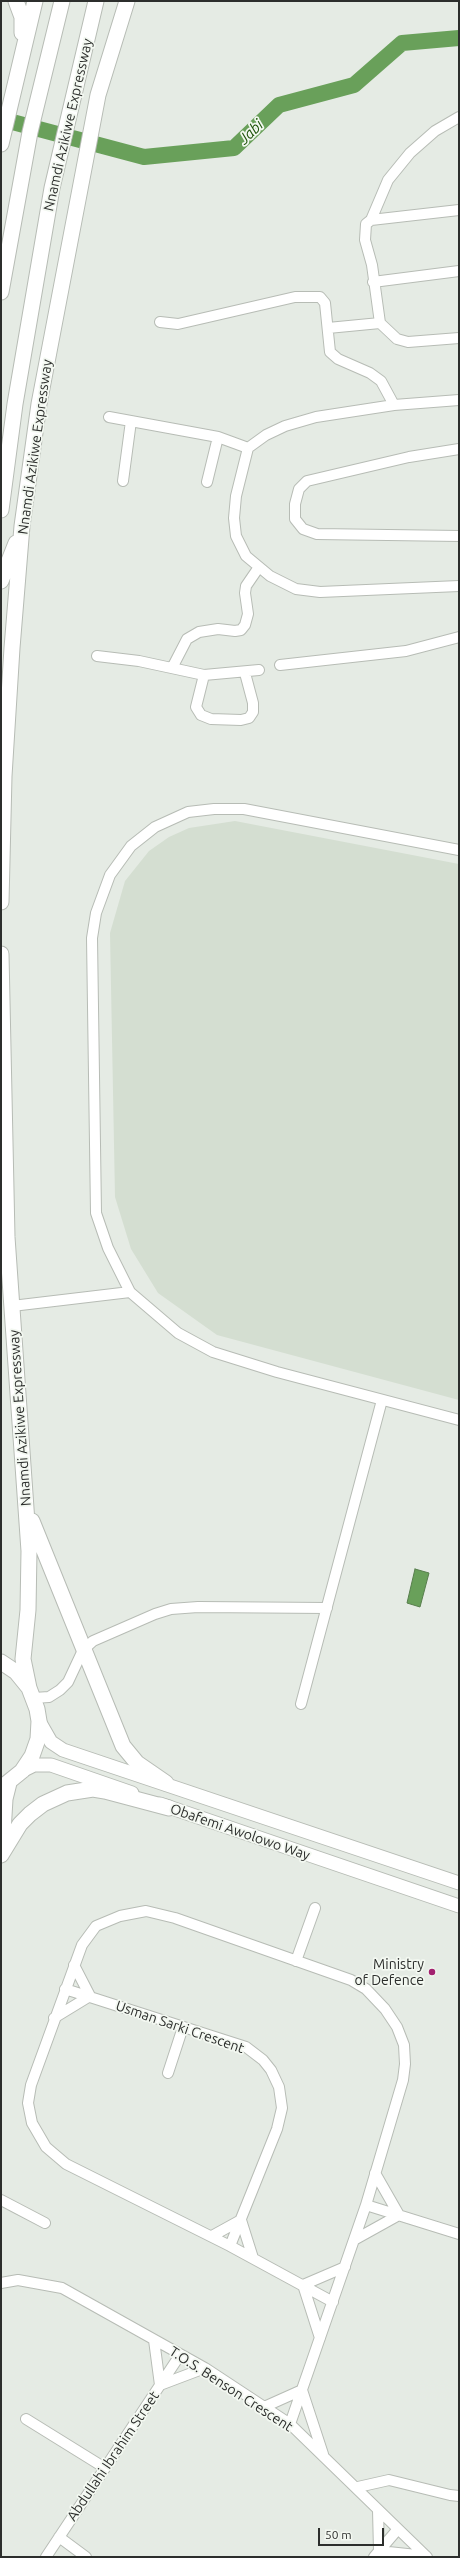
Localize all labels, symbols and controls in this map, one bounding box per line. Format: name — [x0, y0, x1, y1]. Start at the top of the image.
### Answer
street label: Nnamdi Azikiwe Expressway — [40, 37, 96, 213]
water label: Jabi — [235, 116, 267, 148]
street label: Nnamdi Azikiwe Expressway — [14, 358, 56, 536]
street label: Nnamdi Azikiwe Expressway — [5, 1329, 35, 1507]
street label: Obafemi Awolowo Way — [168, 1800, 312, 1864]
place label: Ministry of Defence — [354, 1956, 424, 1988]
marker: Ministry of Defence — [427, 1967, 437, 1977]
street label: Usman Sarki Crescent — [113, 1997, 247, 2057]
street label: T.O.S. Benson Crescent — [166, 2343, 296, 2435]
street label: Abdullahi Ibrahim Street — [63, 2388, 163, 2524]
scale bar — [320, 2520, 386, 2546]
text: 50 m — [325, 2528, 352, 2541]

